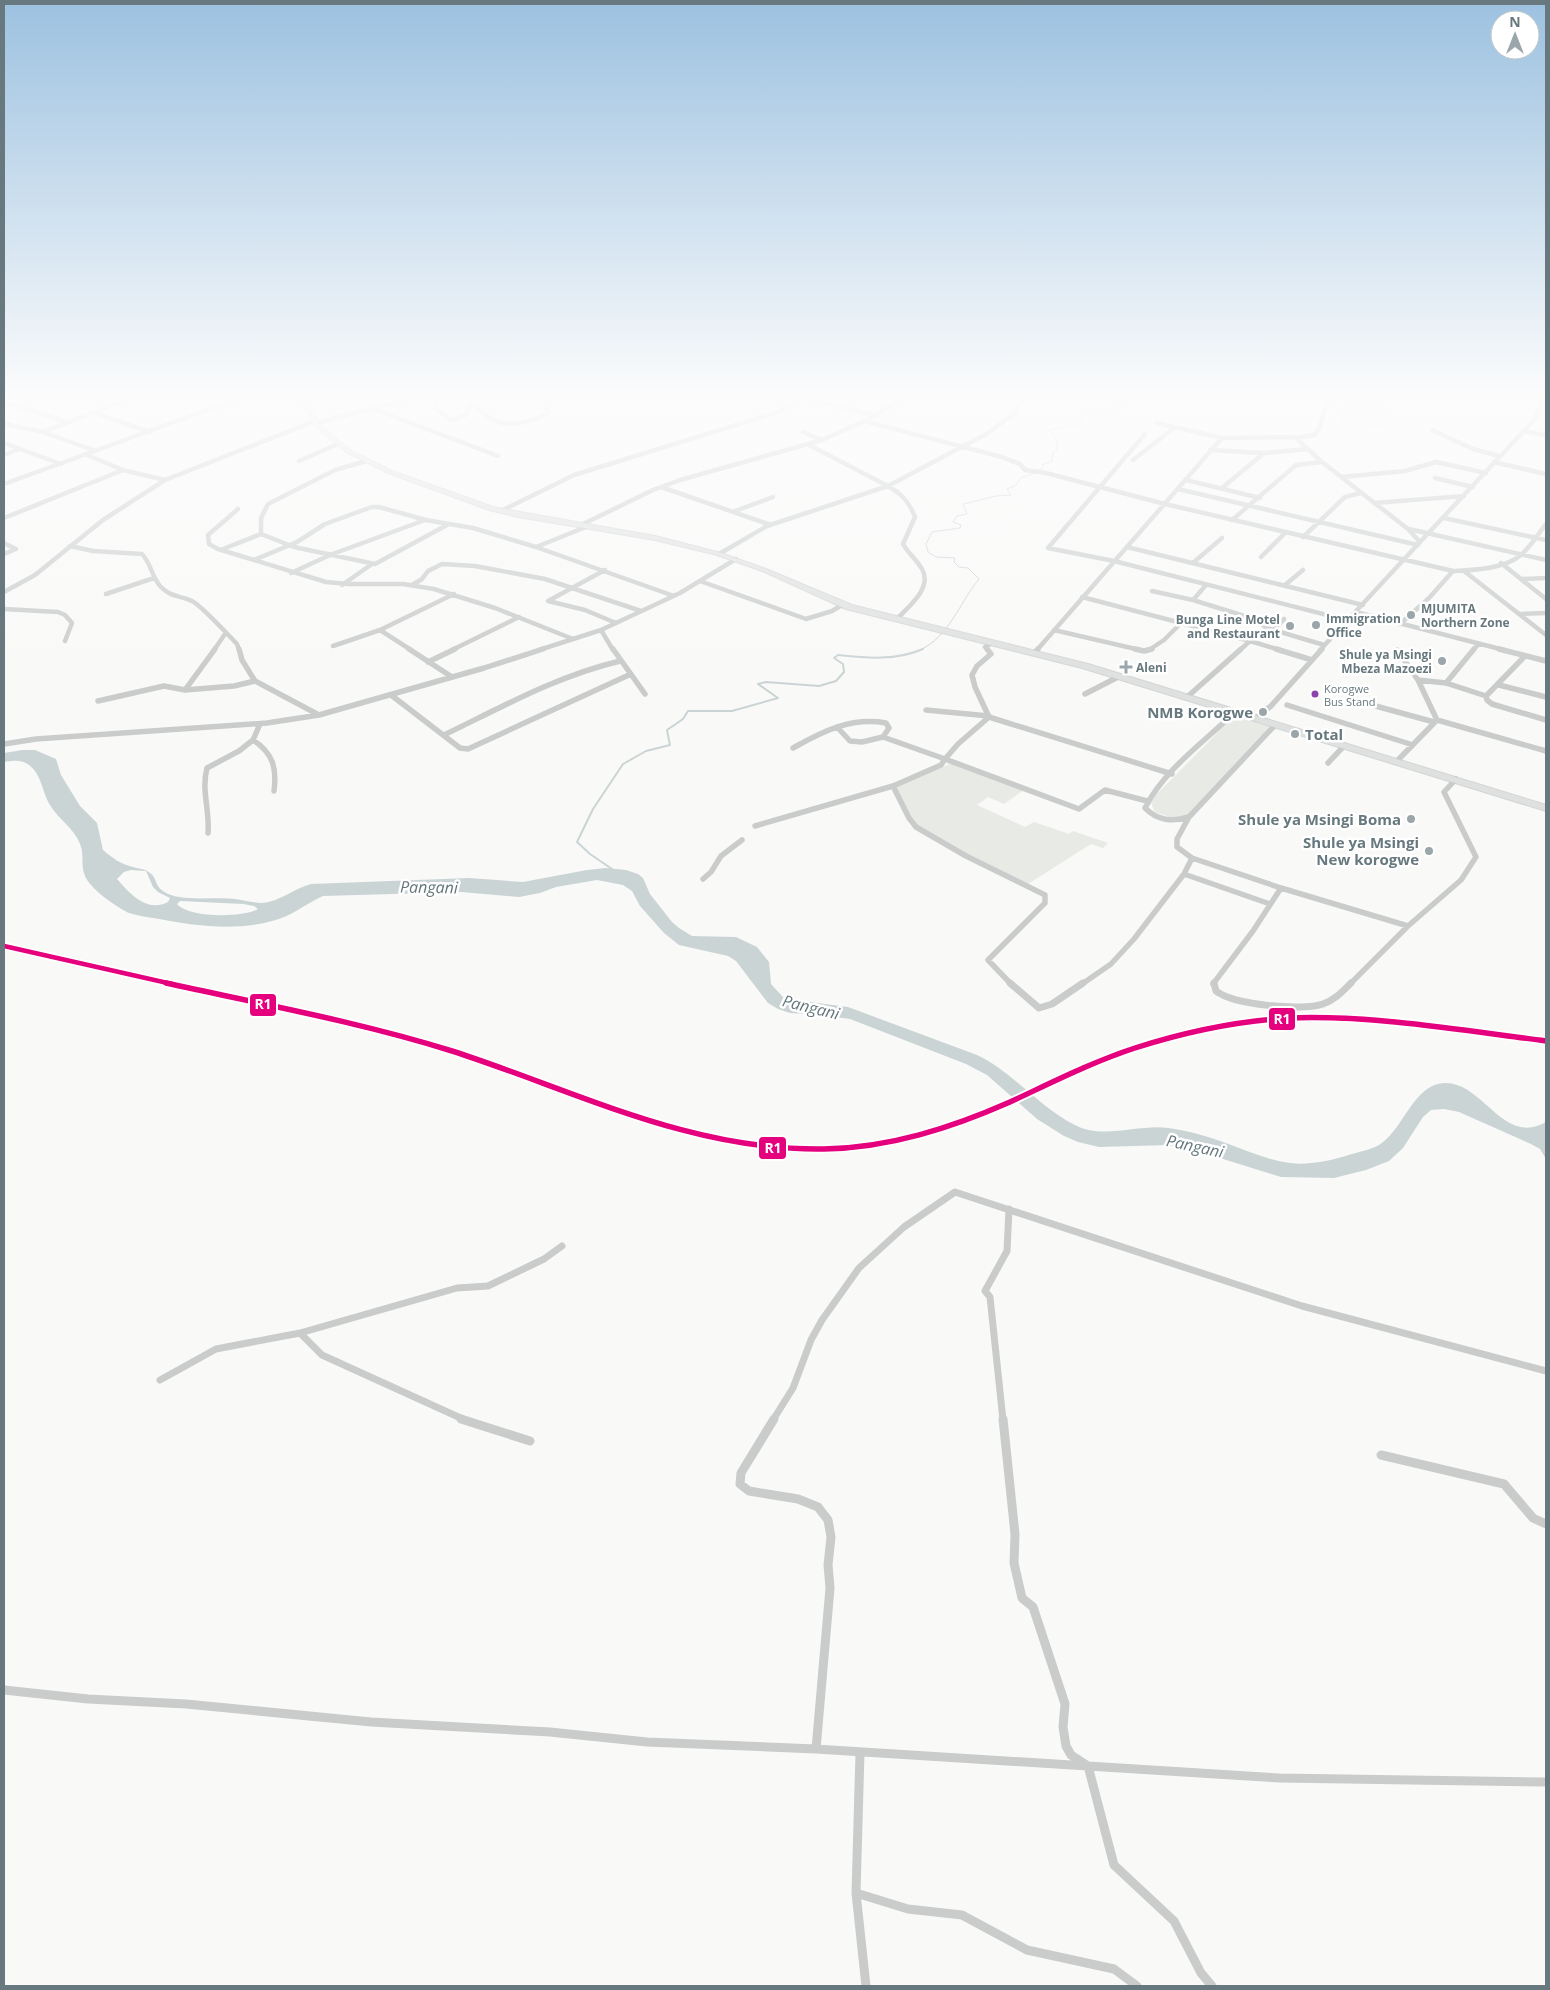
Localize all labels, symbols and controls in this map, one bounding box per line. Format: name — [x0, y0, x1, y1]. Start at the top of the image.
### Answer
north arrow — [1490, 10, 1540, 60]
text: N — [1509, 12, 1521, 31]
place label: MJUMITA Northern Zone — [1421, 600, 1510, 631]
marker: MJUMITA Northern Zone — [1405, 609, 1417, 621]
place label: Immigration Office — [1326, 610, 1401, 641]
place label: Bunga Line Motel and Restaurant — [1176, 611, 1280, 642]
marker: Immigration Office — [1310, 619, 1322, 631]
marker: Bunga Line Motel and Restaurant — [1284, 620, 1296, 632]
place label: Shule ya Msingi Mbeza Mazoezi — [1339, 646, 1432, 677]
marker: Shule ya Msingi Mbeza Mazoezi — [1436, 655, 1448, 667]
place label: Aleni — [1136, 659, 1167, 676]
marker: Aleni — [1120, 661, 1132, 673]
place label: Korogwe Bus Stand — [1324, 681, 1376, 709]
marker: Korogwe Bus Stand — [1310, 689, 1320, 699]
place label: NMB Korogwe — [1147, 702, 1253, 722]
marker: NMB Korogwe — [1257, 706, 1269, 718]
place label: Total — [1305, 724, 1343, 744]
marker: Total — [1289, 728, 1301, 740]
place label: Shule ya Msingi Boma — [1238, 809, 1401, 829]
marker: Shule ya Msingi Boma — [1405, 813, 1417, 825]
place label: Shule ya Msingi New korogwe — [1303, 832, 1419, 869]
marker: Shule ya Msingi New korogwe — [1423, 845, 1435, 857]
water label: Pangani — [400, 875, 459, 899]
water label: Pangani — [780, 989, 843, 1025]
line badge: R1 — [249, 993, 277, 1017]
text: R1 — [254, 994, 272, 1013]
line badge: R1 — [1268, 1007, 1296, 1031]
text: R1 — [1273, 1009, 1291, 1028]
water label: Pangani — [1164, 1129, 1227, 1163]
line badge: R1 — [758, 1136, 787, 1160]
text: R1 — [764, 1138, 782, 1157]

